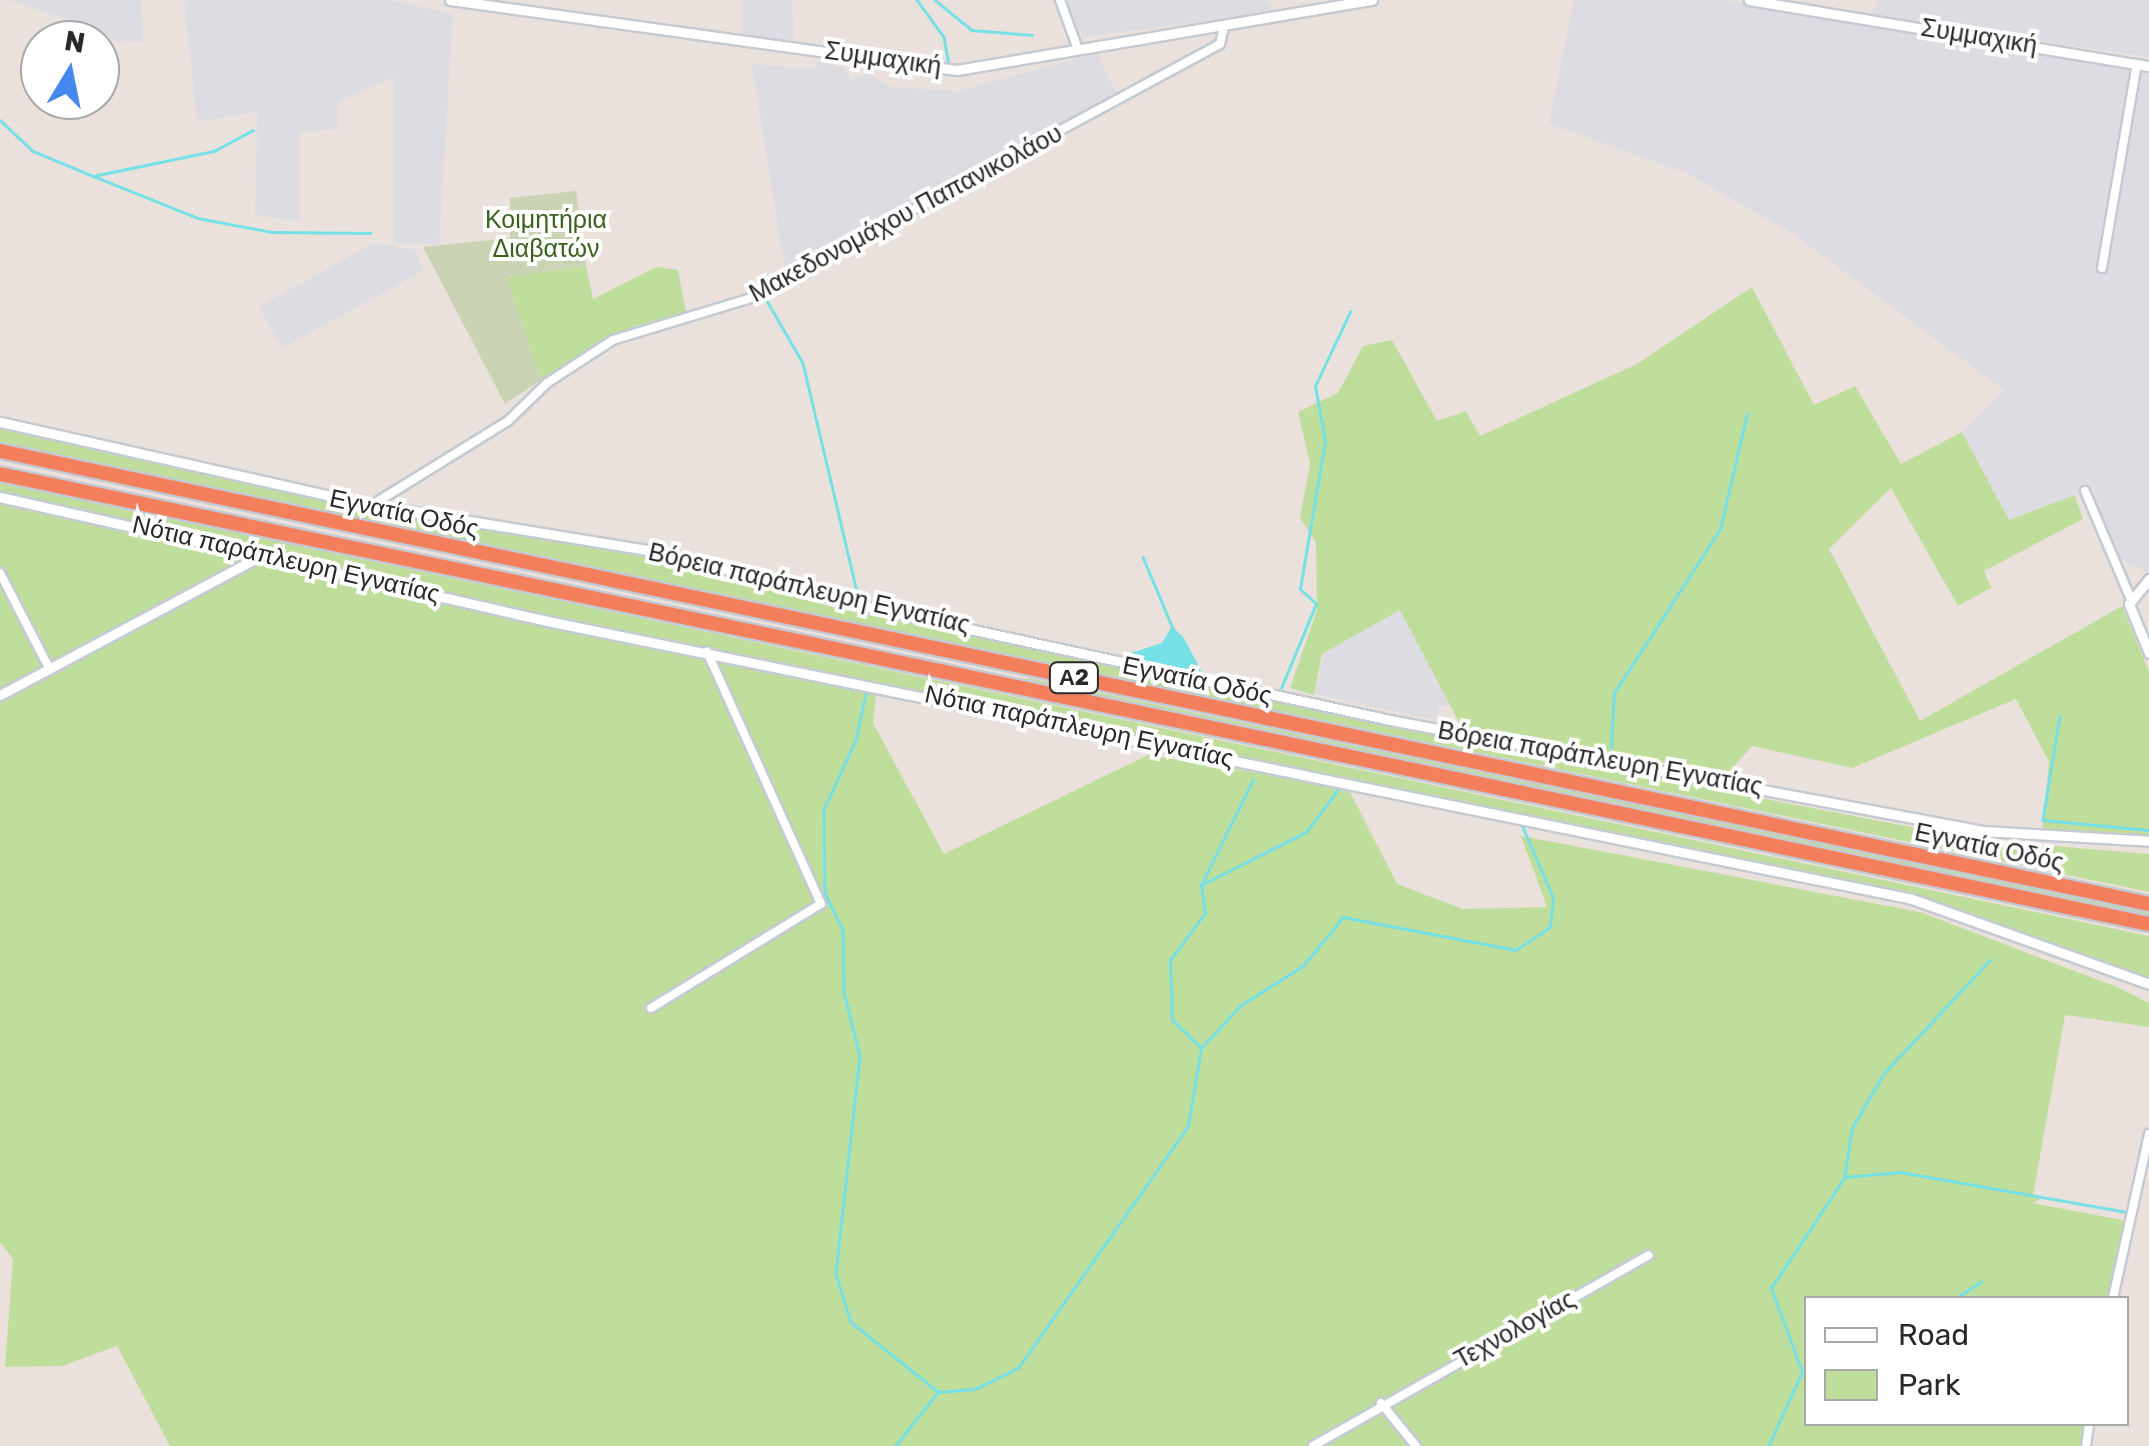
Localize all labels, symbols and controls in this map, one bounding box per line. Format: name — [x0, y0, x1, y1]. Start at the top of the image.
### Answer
street label: Συμμαχική — [1919, 13, 2039, 61]
north arrow — [20, 20, 120, 120]
text: N — [62, 24, 88, 60]
street label: Συμμαχική — [823, 36, 943, 82]
street label: Μακεδονομάχου Παπανικολάου — [745, 119, 1067, 309]
park label: Κοιμητήρια Διαβατών — [485, 206, 607, 265]
street label: Εγνατία Οδός — [327, 484, 481, 544]
street label: Νότια παράπλευρη Εγνατίας — [129, 510, 443, 610]
street label: Βόρεια παράπλευρη Εγνατίας — [645, 537, 973, 641]
street label: Εγνατία Οδός — [1120, 651, 1274, 711]
road number: Α2 — [1046, 661, 1102, 695]
street label: Νότια παράπλευρη Εγνατίας — [922, 680, 1236, 774]
street label: Βόρεια παράπλευρη Εγνατίας — [1435, 716, 1765, 802]
street label: Εγνατία Οδός — [1912, 818, 2066, 878]
street label: Τεχνολογίας — [1449, 1285, 1581, 1375]
legend — [1804, 1296, 2129, 1426]
text: Road — [1898, 1317, 1969, 1353]
text: Park — [1898, 1367, 1960, 1403]

